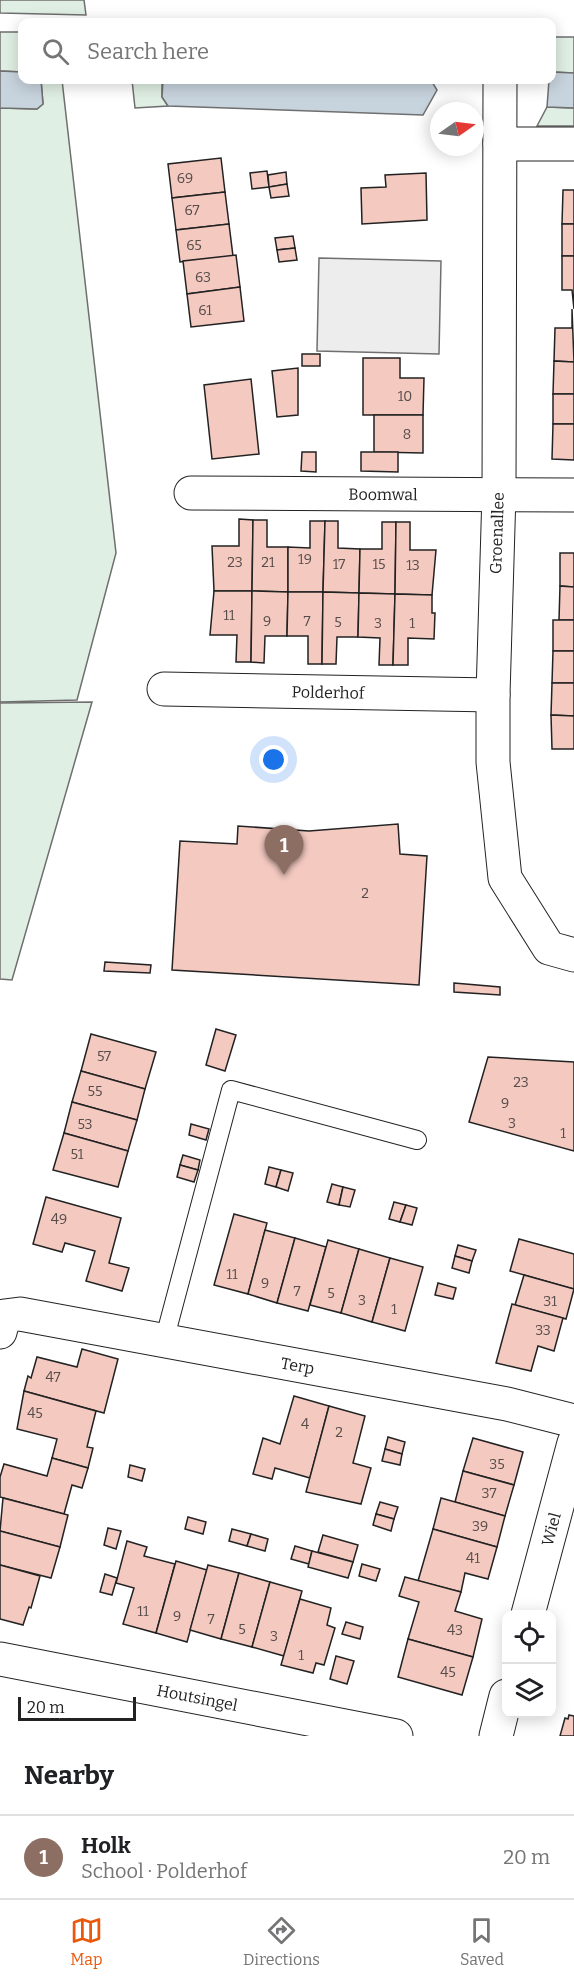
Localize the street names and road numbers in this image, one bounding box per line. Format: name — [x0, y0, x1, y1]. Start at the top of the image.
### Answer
street label: Boomwal — [348, 484, 418, 504]
street label: Groenallee — [486, 492, 508, 574]
street label: Polderhof — [291, 682, 366, 702]
street label: Terp — [279, 1353, 316, 1378]
street label: Wiel — [537, 1510, 565, 1548]
street label: Houtsingel — [155, 1680, 240, 1715]

